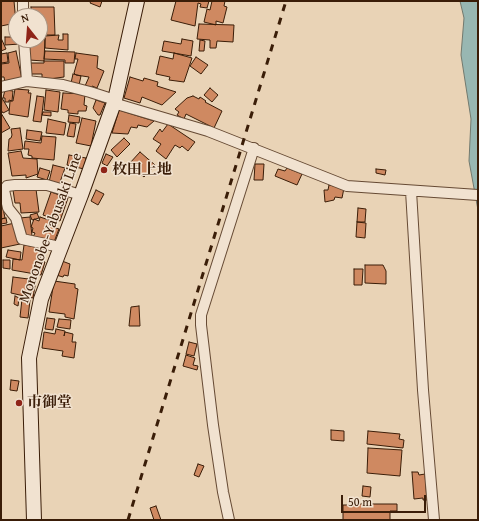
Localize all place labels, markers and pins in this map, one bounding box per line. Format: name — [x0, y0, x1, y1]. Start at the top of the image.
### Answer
place label: 枚田上地 — [112, 161, 172, 179]
marker: 枚田上地 — [99, 165, 109, 175]
place label: 市御堂 — [27, 394, 72, 412]
marker: 市御堂 — [14, 398, 24, 408]

